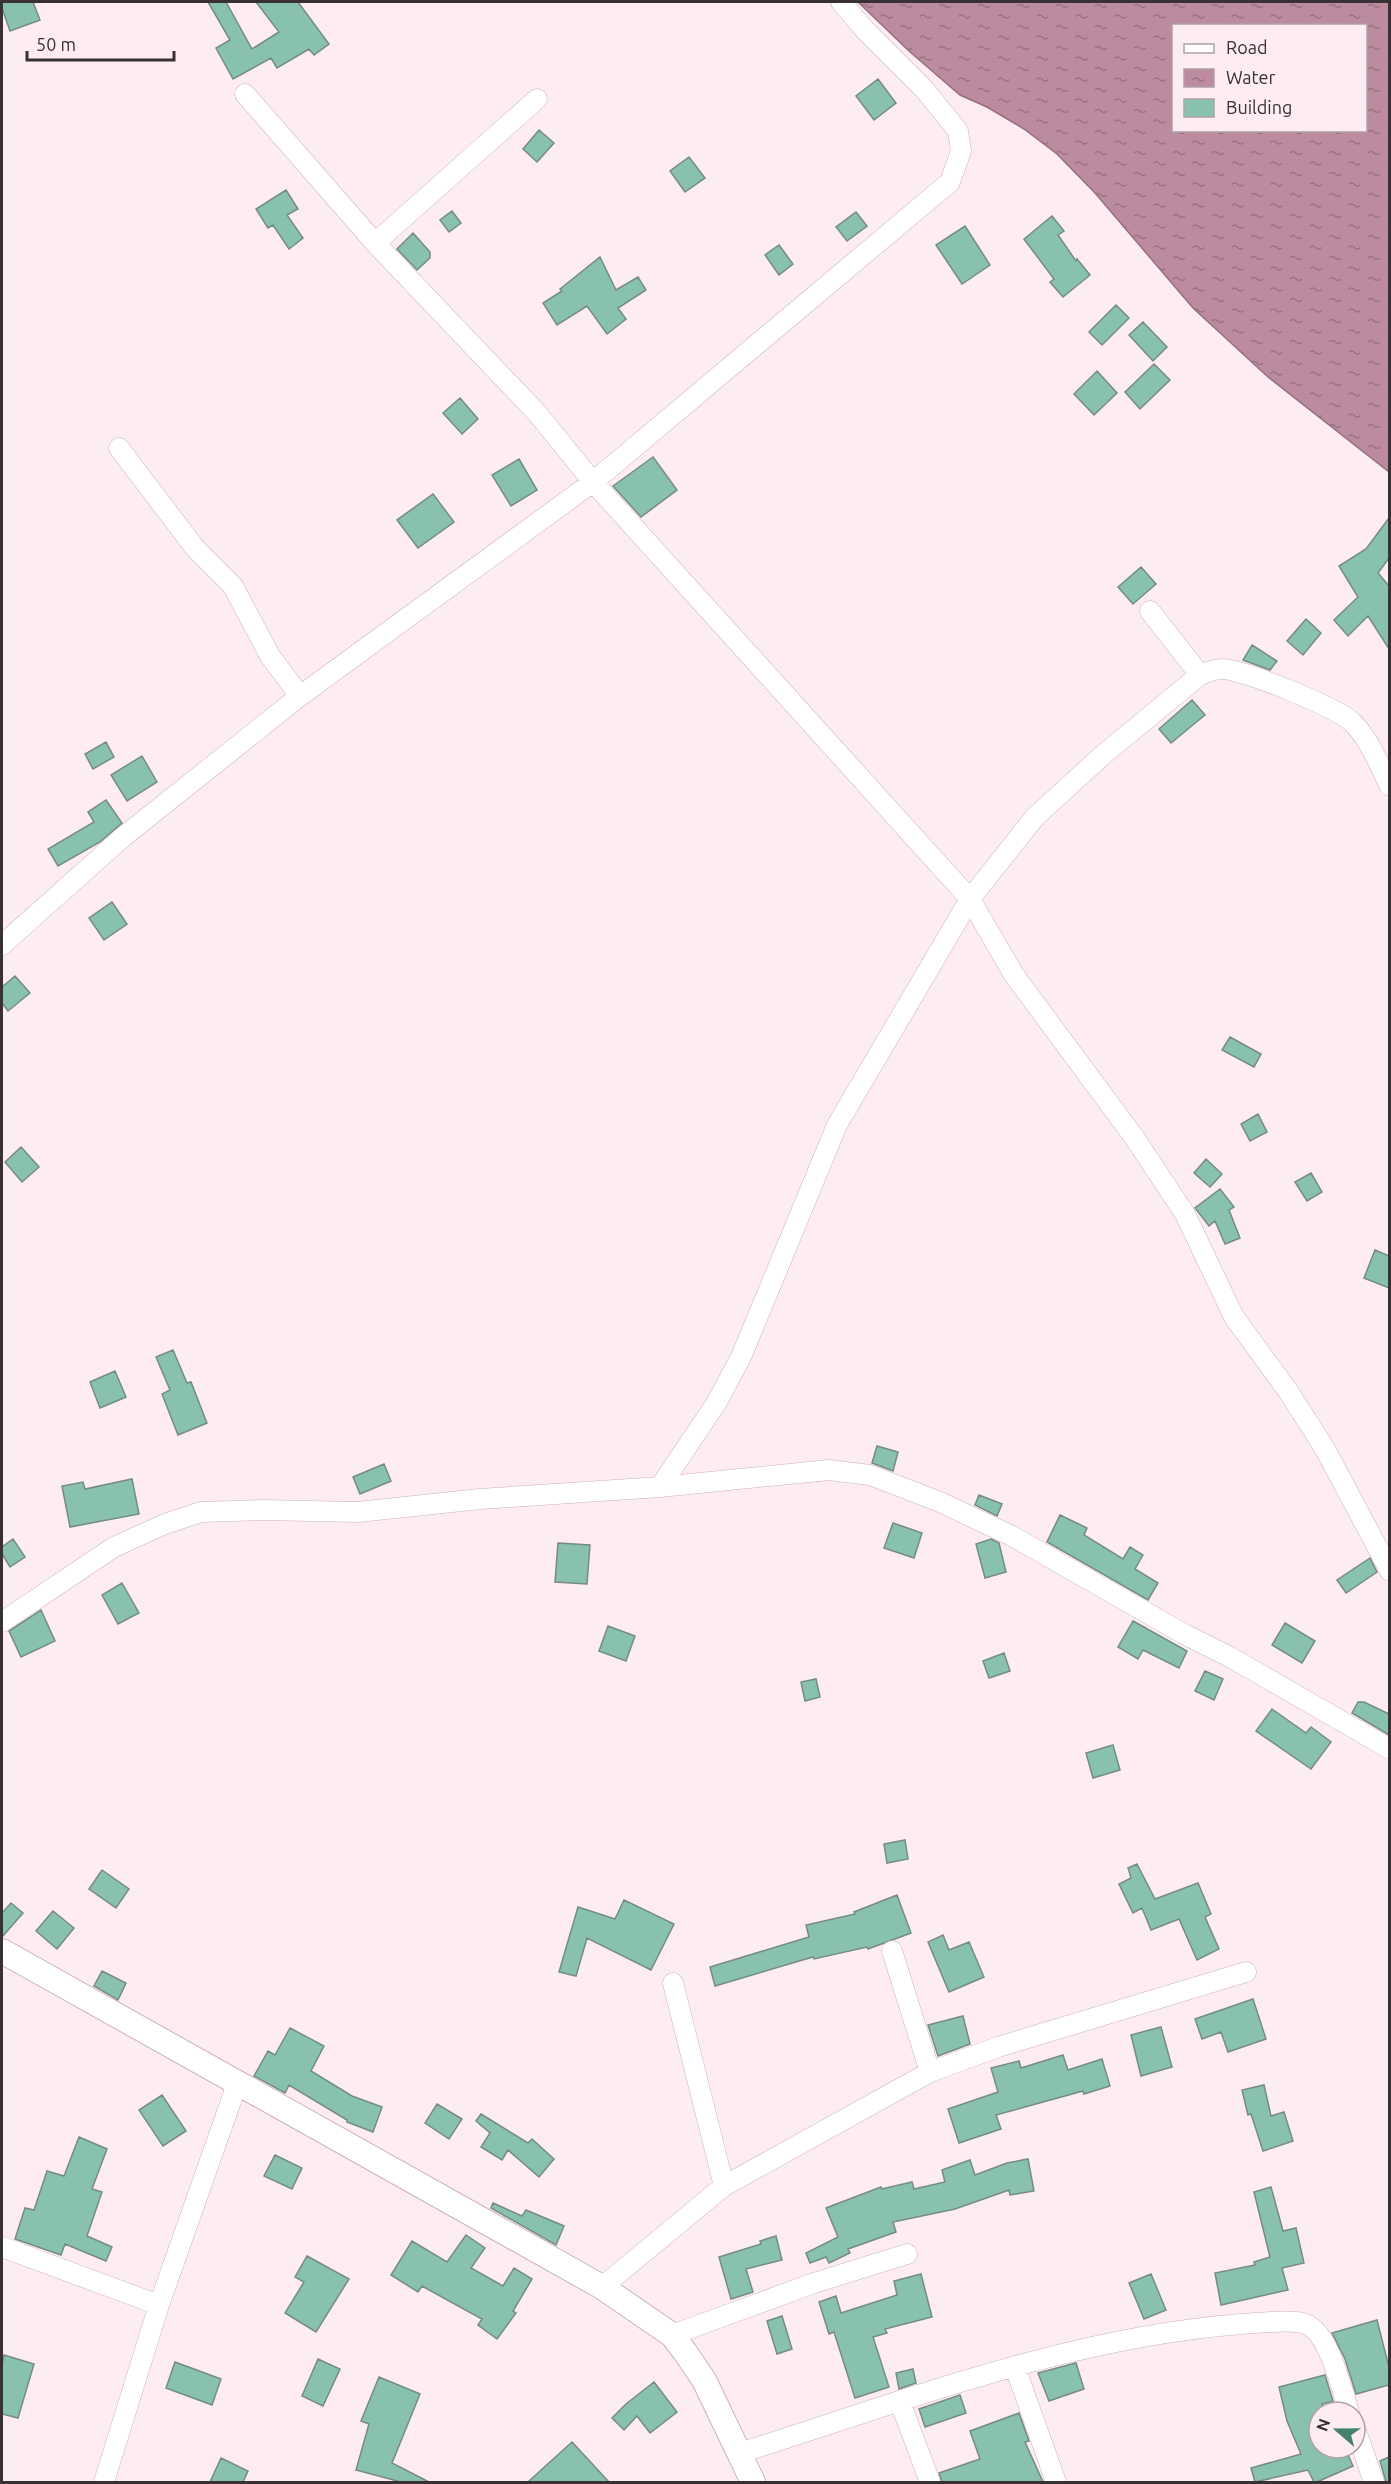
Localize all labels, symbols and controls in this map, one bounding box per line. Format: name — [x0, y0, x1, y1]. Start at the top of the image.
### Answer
scale bar — [27, 24, 174, 62]
legend — [1172, 24, 1367, 132]
text: 50 m — [36, 34, 76, 54]
text: Road — [1226, 37, 1268, 57]
text: Water — [1226, 67, 1276, 87]
text: Building — [1226, 97, 1292, 117]
north arrow — [1307, 2400, 1367, 2460]
text: N — [1312, 2416, 1333, 2434]

